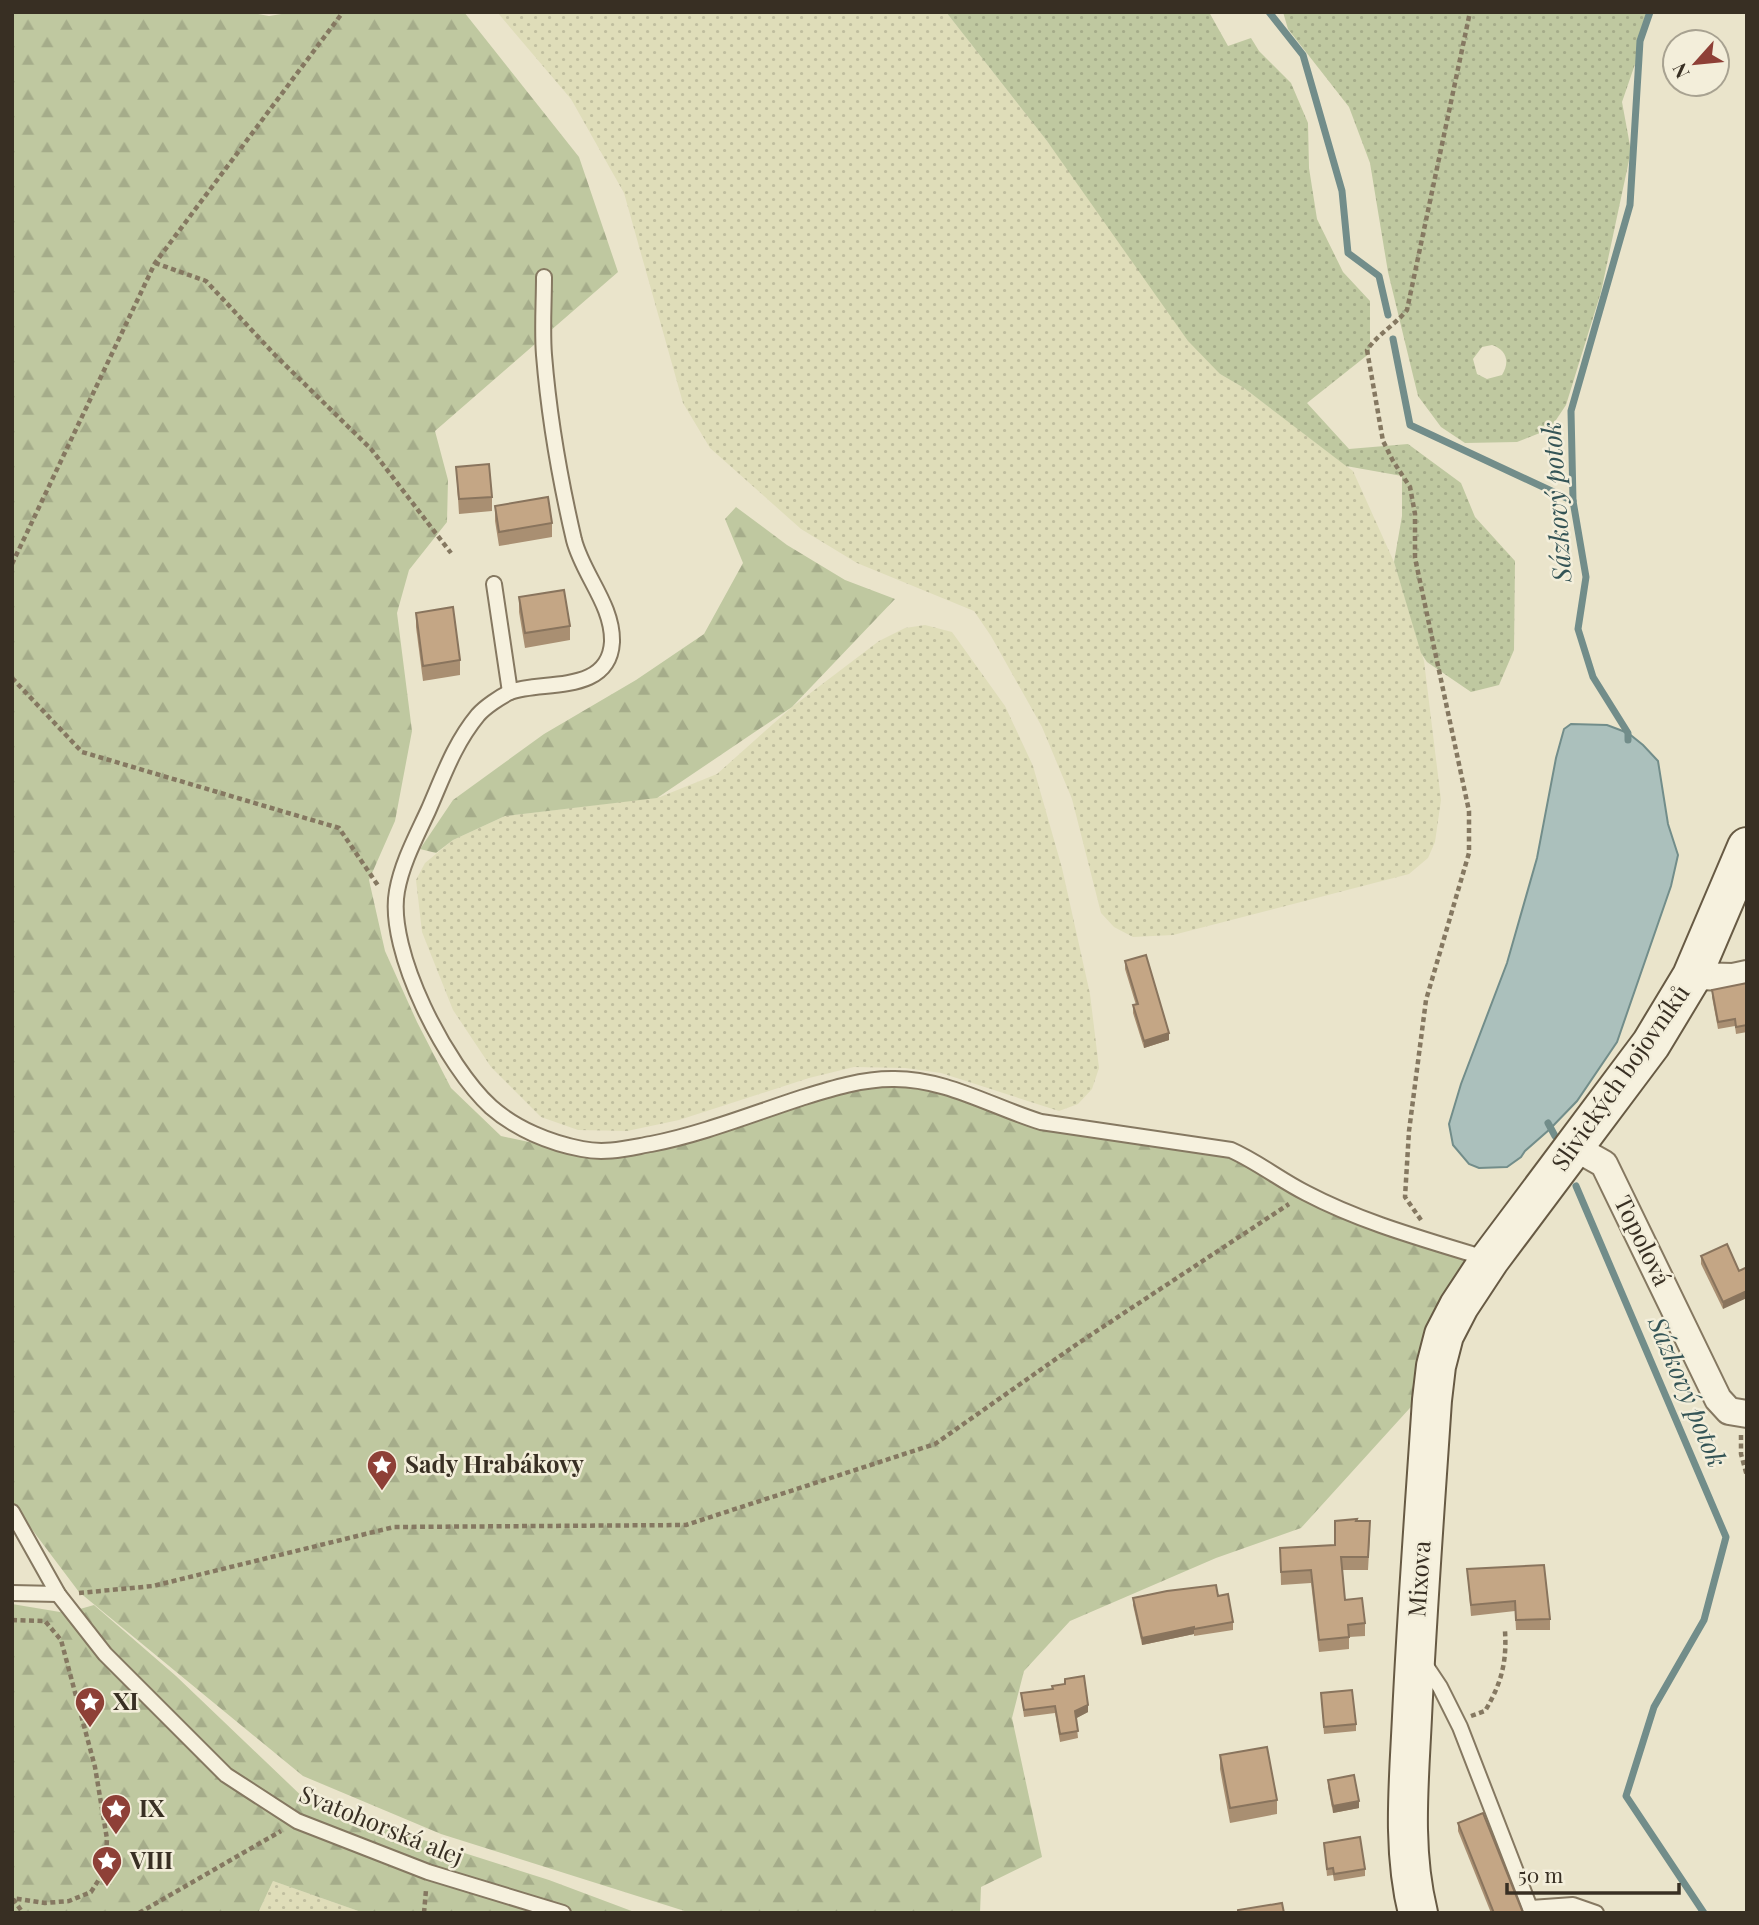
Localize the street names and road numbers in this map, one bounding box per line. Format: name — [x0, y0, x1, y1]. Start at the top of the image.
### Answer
street label: Slivických bojovníků — [1543, 977, 1696, 1176]
street label: Topolová — [1608, 1189, 1679, 1291]
street label: Mixova — [1399, 1540, 1437, 1618]
street label: Svatohorská alej — [295, 1777, 469, 1872]

